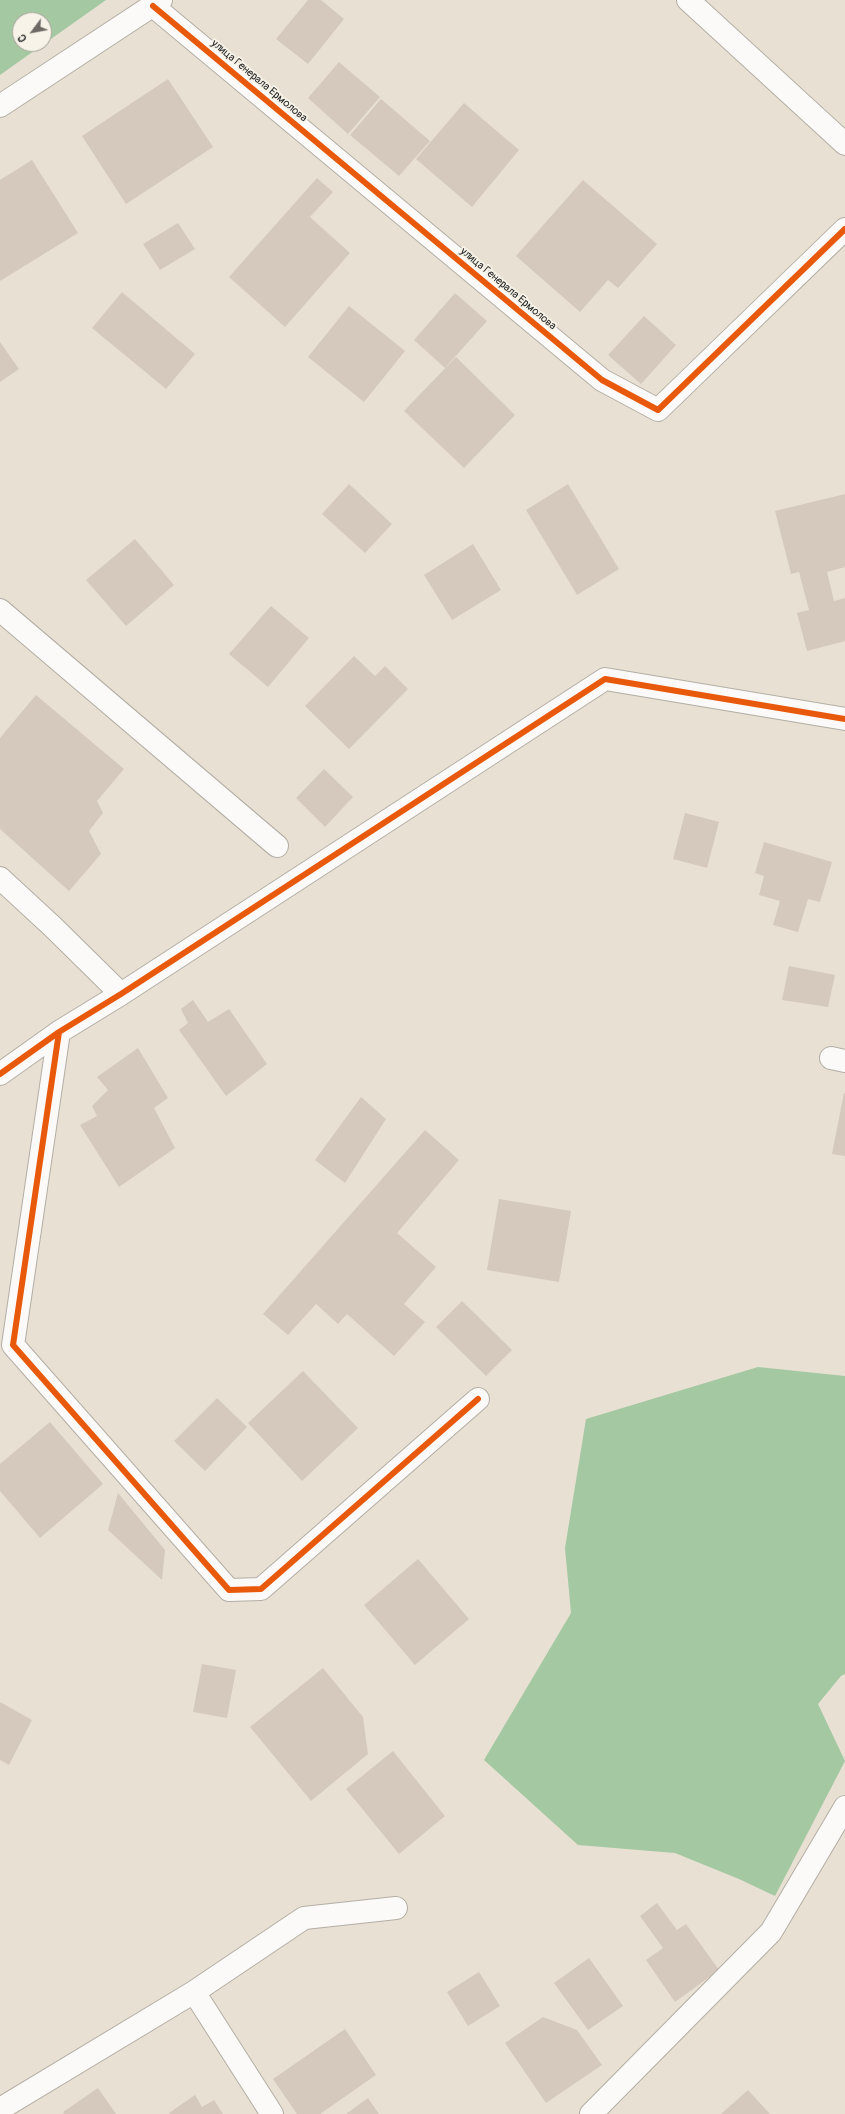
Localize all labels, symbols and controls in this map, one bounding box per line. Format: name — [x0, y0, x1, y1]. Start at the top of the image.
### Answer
north arrow — [12, 12, 52, 52]
text: С — [15, 32, 30, 44]
street label: улица Генерала Ермолова — [208, 37, 310, 125]
street label: улица Генерала Ермолова — [457, 245, 559, 333]

